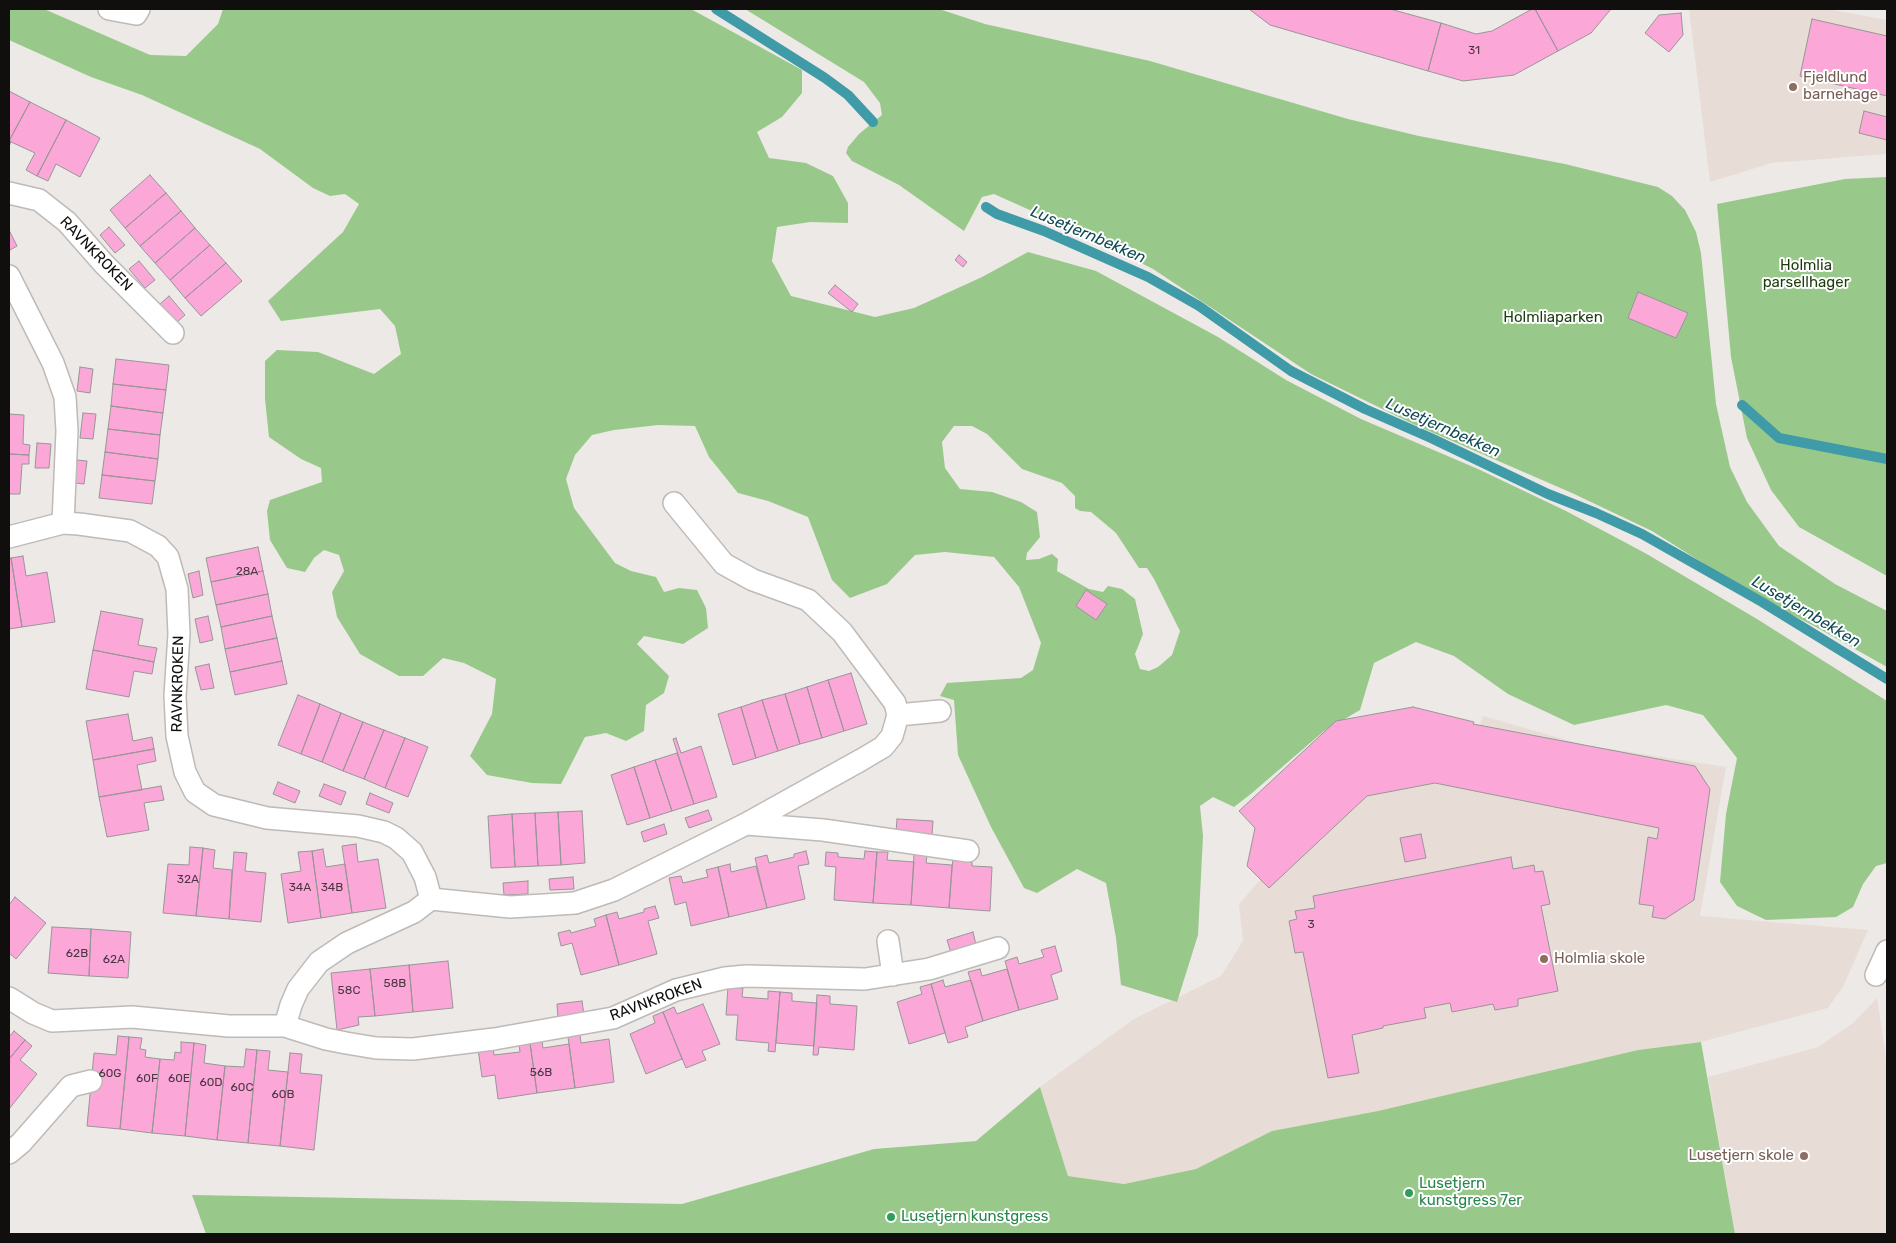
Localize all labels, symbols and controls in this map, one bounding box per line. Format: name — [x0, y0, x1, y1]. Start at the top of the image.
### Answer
house number: 31 — [1468, 44, 1480, 58]
place label: Fjeldlund barnehage — [1803, 69, 1878, 104]
marker: Fjeldlund barnehage — [1787, 81, 1799, 93]
water label: Lusetjernbekken — [1027, 202, 1149, 268]
street label: RAVNKROKEN — [56, 213, 136, 295]
park label: Holmlia parsellhager — [1763, 257, 1849, 292]
park label: Holmliaparken — [1503, 309, 1603, 327]
water label: Lusetjernbekken — [1383, 394, 1503, 462]
house number: 28A — [236, 565, 258, 579]
water label: Lusetjernbekken — [1748, 572, 1864, 652]
street label: RAVNKROKEN — [168, 635, 188, 733]
house number: 32A — [177, 873, 199, 887]
house number: 34A — [289, 881, 311, 895]
house number: 34B — [321, 881, 343, 895]
house number: 3 — [1307, 918, 1315, 932]
house number: 62B — [66, 947, 88, 961]
place label: Holmlia skole — [1554, 950, 1645, 968]
house number: 62A — [103, 953, 125, 967]
marker: Holmlia skole — [1538, 953, 1550, 965]
street label: RAVNKROKEN — [607, 975, 705, 1025]
house number: 58B — [384, 977, 406, 991]
house number: 58C — [338, 984, 360, 998]
house number: 56B — [530, 1066, 552, 1080]
house number: 60G — [98, 1067, 122, 1081]
house number: 60F — [136, 1072, 158, 1086]
house number: 60E — [168, 1072, 190, 1086]
house number: 60D — [199, 1076, 223, 1090]
house number: 60C — [231, 1081, 253, 1095]
house number: 60B — [272, 1088, 294, 1102]
place label: Lusetjern skole — [1689, 1147, 1794, 1165]
marker: Lusetjern skole — [1798, 1150, 1810, 1162]
place label: Lusetjern kunstgress 7er — [1419, 1175, 1522, 1210]
marker: Lusetjern kunstgress 7er — [1403, 1187, 1415, 1199]
place label: Lusetjern kunstgress — [901, 1208, 1048, 1226]
marker: Lusetjern kunstgress — [885, 1211, 897, 1223]

